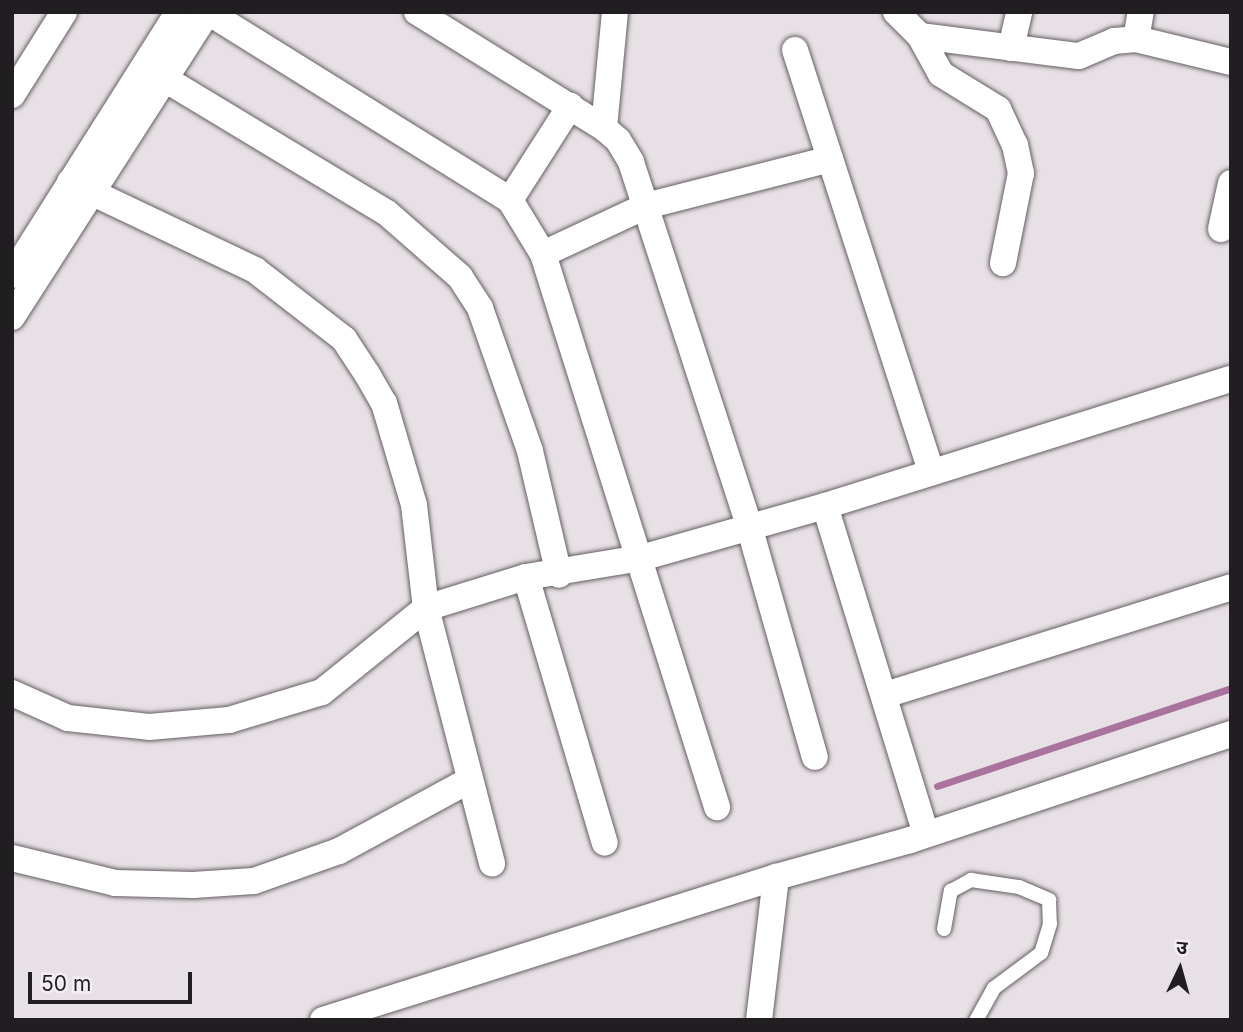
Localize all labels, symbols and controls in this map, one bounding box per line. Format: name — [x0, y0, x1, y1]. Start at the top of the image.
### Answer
north arrow — [1145, 934, 1215, 1004]
text: उ — [1175, 936, 1188, 960]
scale bar — [32, 958, 196, 1002]
text: 50 m — [41, 971, 91, 996]

